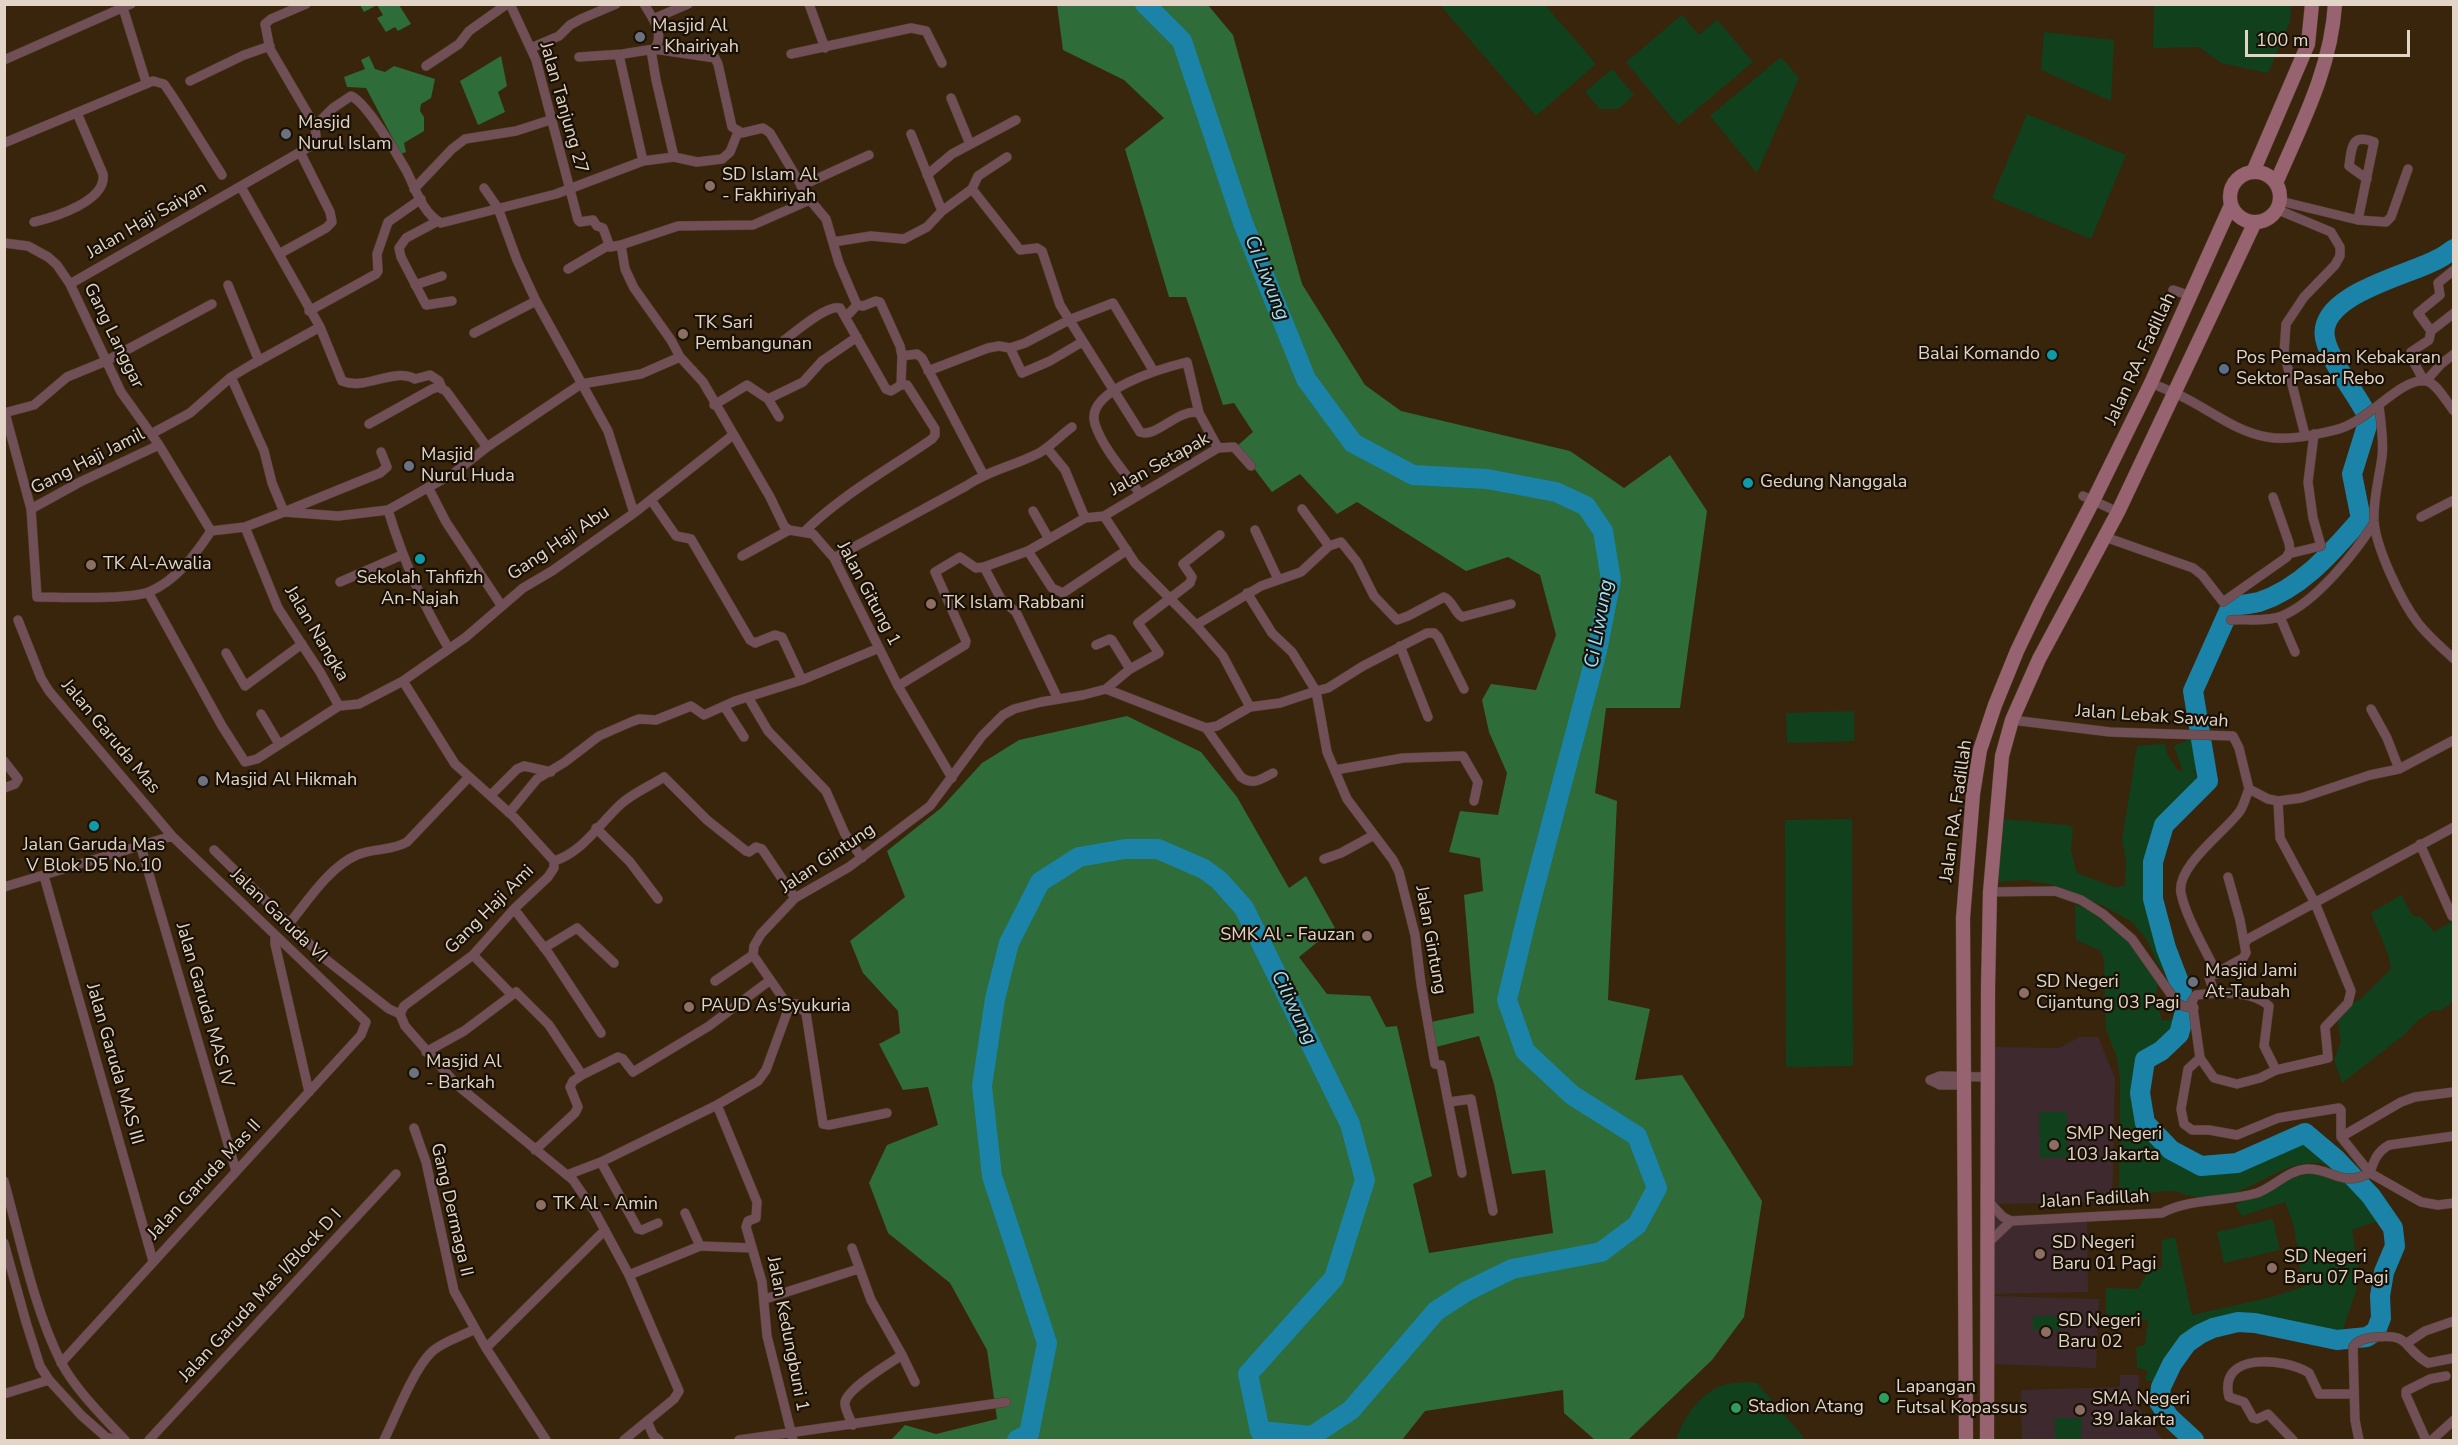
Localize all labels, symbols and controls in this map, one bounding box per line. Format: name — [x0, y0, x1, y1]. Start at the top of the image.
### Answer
place label: Masjid Al - Khairiyah — [652, 16, 739, 58]
scale bar — [2248, 18, 2413, 56]
text: 100 m — [2256, 28, 2308, 52]
marker: Masjid Al - Khairiyah — [633, 30, 647, 44]
street label: Jalan Tanjung 27 — [534, 40, 592, 176]
place label: Masjid Nurul Islam — [298, 113, 391, 156]
marker: Masjid Nurul Islam — [279, 127, 293, 141]
place label: SD Islam Al - Fakhiriyah — [722, 165, 818, 207]
street label: Jalan Haji Saiyan — [83, 178, 211, 264]
marker: SD Islam Al - Fakhiriyah — [703, 179, 717, 193]
water label: Ci Liwung — [1238, 232, 1294, 324]
street label: Gang Langgar — [78, 280, 148, 392]
street label: Jalan RA. Fadillah — [2101, 290, 2181, 428]
place label: TK Sari Pembangunan — [695, 313, 812, 356]
marker: TK Sari Pembangunan — [676, 327, 690, 341]
place label: Balai Komando — [1918, 344, 2040, 366]
marker: Balai Komando — [2045, 348, 2059, 362]
place label: Pos Pemadam Kebakaran Sektor Pasar Rebo — [2236, 348, 2441, 391]
marker: Pos Pemadam Kebakaran Sektor Pasar Rebo — [2217, 362, 2231, 376]
street label: Gang Haji Jamil — [28, 424, 148, 500]
street label: Jalan Setapak — [1106, 429, 1214, 501]
place label: Masjid Nurul Huda — [421, 445, 515, 488]
marker: Masjid Nurul Huda — [402, 459, 416, 473]
place label: Gedung Nanggala — [1760, 472, 1907, 494]
marker: Gedung Nanggala — [1741, 476, 1755, 490]
street label: Gang Haji Abu — [504, 502, 614, 586]
street label: Jalan Gitung 1 — [831, 538, 905, 650]
marker: Sekolah Tahfizh An-Najah — [413, 552, 427, 566]
place label: TK Al-Awalia — [103, 554, 212, 576]
marker: TK Al-Awalia — [84, 558, 98, 572]
place label: Sekolah Tahfizh An-Najah — [357, 568, 483, 610]
water label: Ci Liwung — [1580, 578, 1620, 670]
street label: Jalan Nangka — [279, 583, 353, 685]
place label: TK Islam Rabbani — [943, 593, 1084, 615]
marker: TK Islam Rabbani — [924, 597, 938, 611]
street label: Jalan Garuda Mas — [56, 675, 164, 799]
street label: Jalan Lebak Sawah — [2075, 701, 2229, 733]
street label: Jalan RA. Fadillah — [1936, 739, 1978, 883]
place label: Masjid Al Hikmah — [215, 770, 357, 792]
marker: Masjid Al Hikmah — [196, 774, 210, 788]
marker: Jalan Garuda Mas V Blok D5 No.10 — [87, 819, 101, 833]
street label: Jalan Gintung — [776, 819, 880, 899]
place label: Jalan Garuda Mas V Blok D5 No.10 — [23, 835, 165, 878]
street label: Gang Haji Ami — [441, 861, 539, 959]
street label: Jalan Garuda VI — [225, 864, 331, 968]
street label: Jalan Gintung — [1410, 884, 1450, 996]
street label: Jalan Garuda MAS IV — [170, 920, 238, 1090]
place label: SMK Al - Fauzan — [1220, 925, 1355, 947]
marker: SMK Al - Fauzan — [1360, 929, 1374, 943]
place label: Masjid Jami At-Taubah — [2205, 961, 2297, 1004]
water label: Ciliwung — [1265, 967, 1321, 1049]
place label: SD Negeri Cijantung 03 Pagi — [2036, 972, 2180, 1014]
marker: Masjid Jami At-Taubah — [2186, 975, 2200, 989]
street label: Jalan Garuda MAS III — [81, 981, 147, 1147]
marker: SD Negeri Cijantung 03 Pagi — [2017, 986, 2031, 1000]
place label: PAUD As'Syukuria — [701, 996, 850, 1018]
marker: PAUD As'Syukuria — [682, 1000, 696, 1014]
place label: Masjid Al - Barkah — [426, 1052, 502, 1094]
marker: Masjid Al - Barkah — [407, 1066, 421, 1080]
street label: Jalan Garuda Mas II — [144, 1115, 266, 1245]
place label: SMP Negeri 103 Jakarta — [2066, 1124, 2162, 1166]
marker: SMP Negeri 103 Jakarta — [2047, 1138, 2061, 1152]
street label: Gang Dermaga II — [425, 1141, 477, 1279]
street label: Jalan Fadillah — [2040, 1186, 2150, 1214]
place label: TK Al - Amin — [553, 1194, 658, 1216]
marker: TK Al - Amin — [534, 1198, 548, 1212]
street label: Jalan Garuda Mas I/Block D I — [175, 1205, 347, 1387]
place label: SD Negeri Baru 01 Pagi — [2052, 1233, 2156, 1276]
marker: SD Negeri Baru 01 Pagi — [2033, 1247, 2047, 1261]
place label: SD Negeri Baru 07 Pagi — [2284, 1247, 2388, 1290]
street label: Jalan Kedungbuni 1 — [761, 1255, 813, 1413]
marker: SD Negeri Baru 07 Pagi — [2265, 1261, 2279, 1275]
place label: SD Negeri Baru 02 — [2058, 1311, 2141, 1354]
marker: SD Negeri Baru 02 — [2039, 1325, 2053, 1339]
place label: Lapangan Futsal Kopassus — [1896, 1377, 2027, 1420]
place label: SMA Negeri 39 Jakarta — [2092, 1389, 2190, 1432]
marker: Lapangan Futsal Kopassus — [1877, 1391, 1891, 1405]
place label: Stadion Atang — [1748, 1397, 1864, 1419]
marker: Stadion Atang — [1729, 1401, 1743, 1415]
marker: SMA Negeri 39 Jakarta — [2073, 1403, 2087, 1417]

